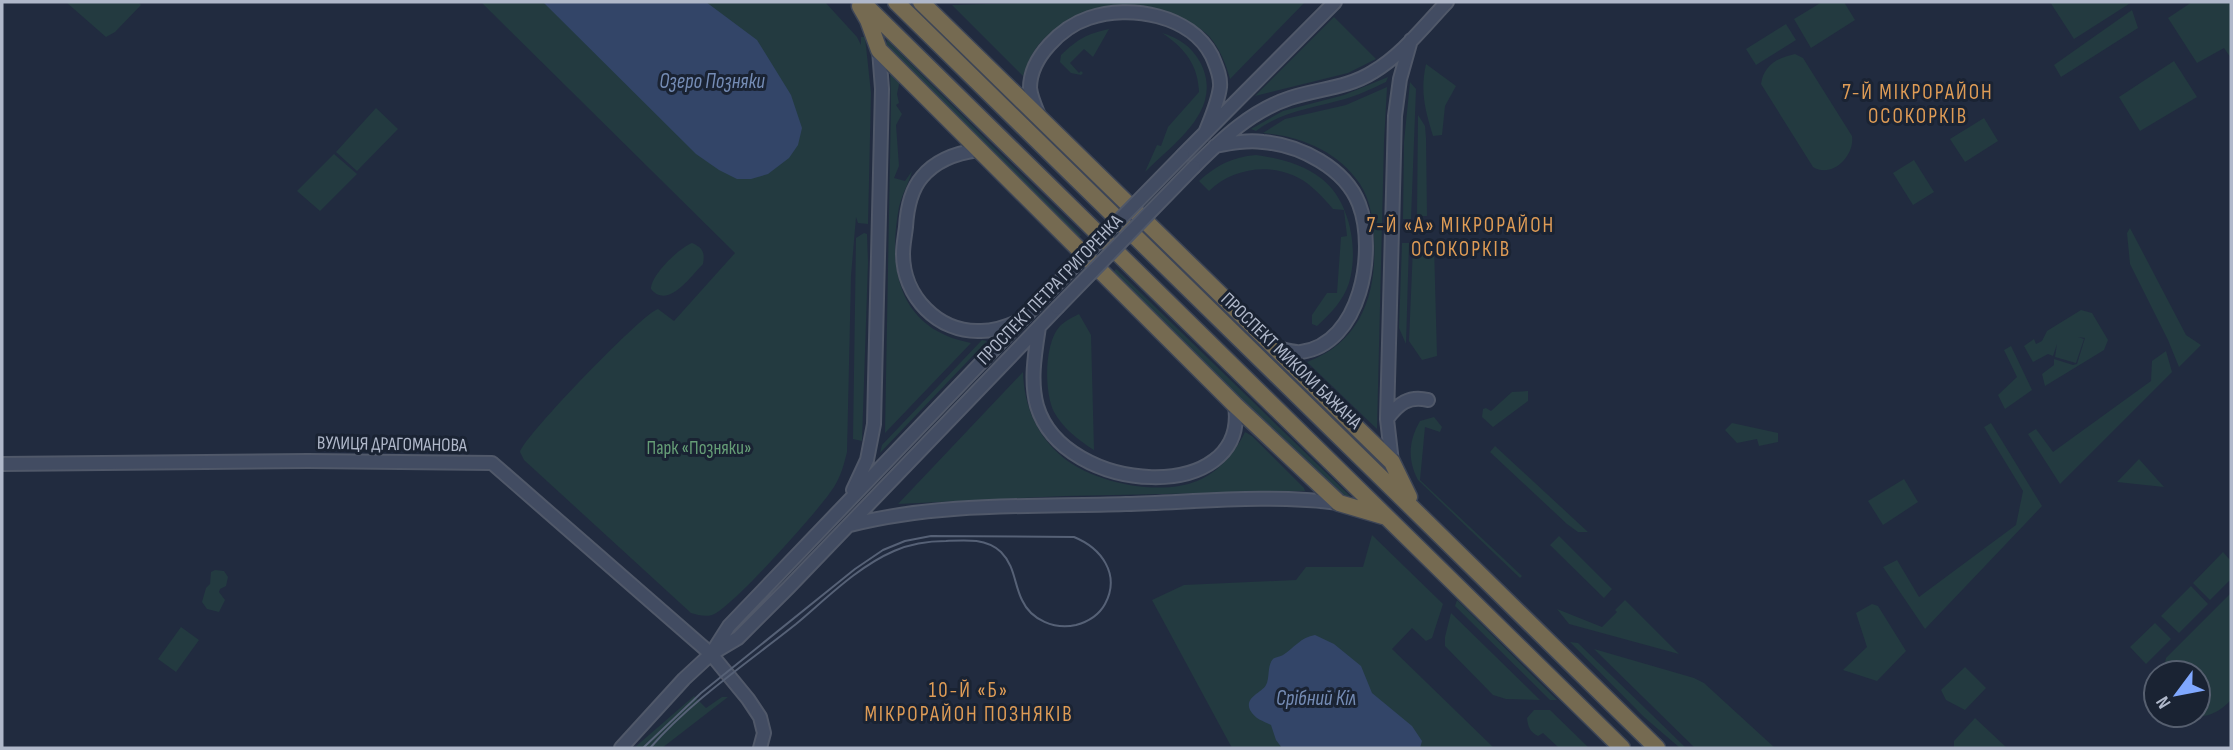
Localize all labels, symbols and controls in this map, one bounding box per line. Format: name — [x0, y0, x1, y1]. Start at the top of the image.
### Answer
water label: Озеро Позняки — [659, 69, 765, 94]
district label: 7-Й МІКРОРАЙОН ОСОКОРКІВ — [1842, 80, 1994, 129]
street label: ПРОСПЕКТ ПЕТРА ГРИГОРЕНКА — [972, 210, 1128, 370]
district label: 7-Й «А» МІКРОРАЙОН ОСОКОРКІВ — [1367, 213, 1555, 262]
street label: ПРОСПЕКТ МИКОЛИ БАЖАНА — [1216, 288, 1367, 435]
street label: ВУЛИЦЯ ДРАГОМАНОВА — [317, 432, 468, 457]
park label: Парк «Позняки» — [647, 437, 751, 460]
north arrow — [2142, 659, 2212, 729]
district label: 10-Й «Б» МІКРОРАЙОН ПОЗНЯКІВ — [864, 678, 1074, 727]
water label: Срібний Кіл — [1276, 686, 1356, 711]
text: N — [2151, 692, 2176, 713]

